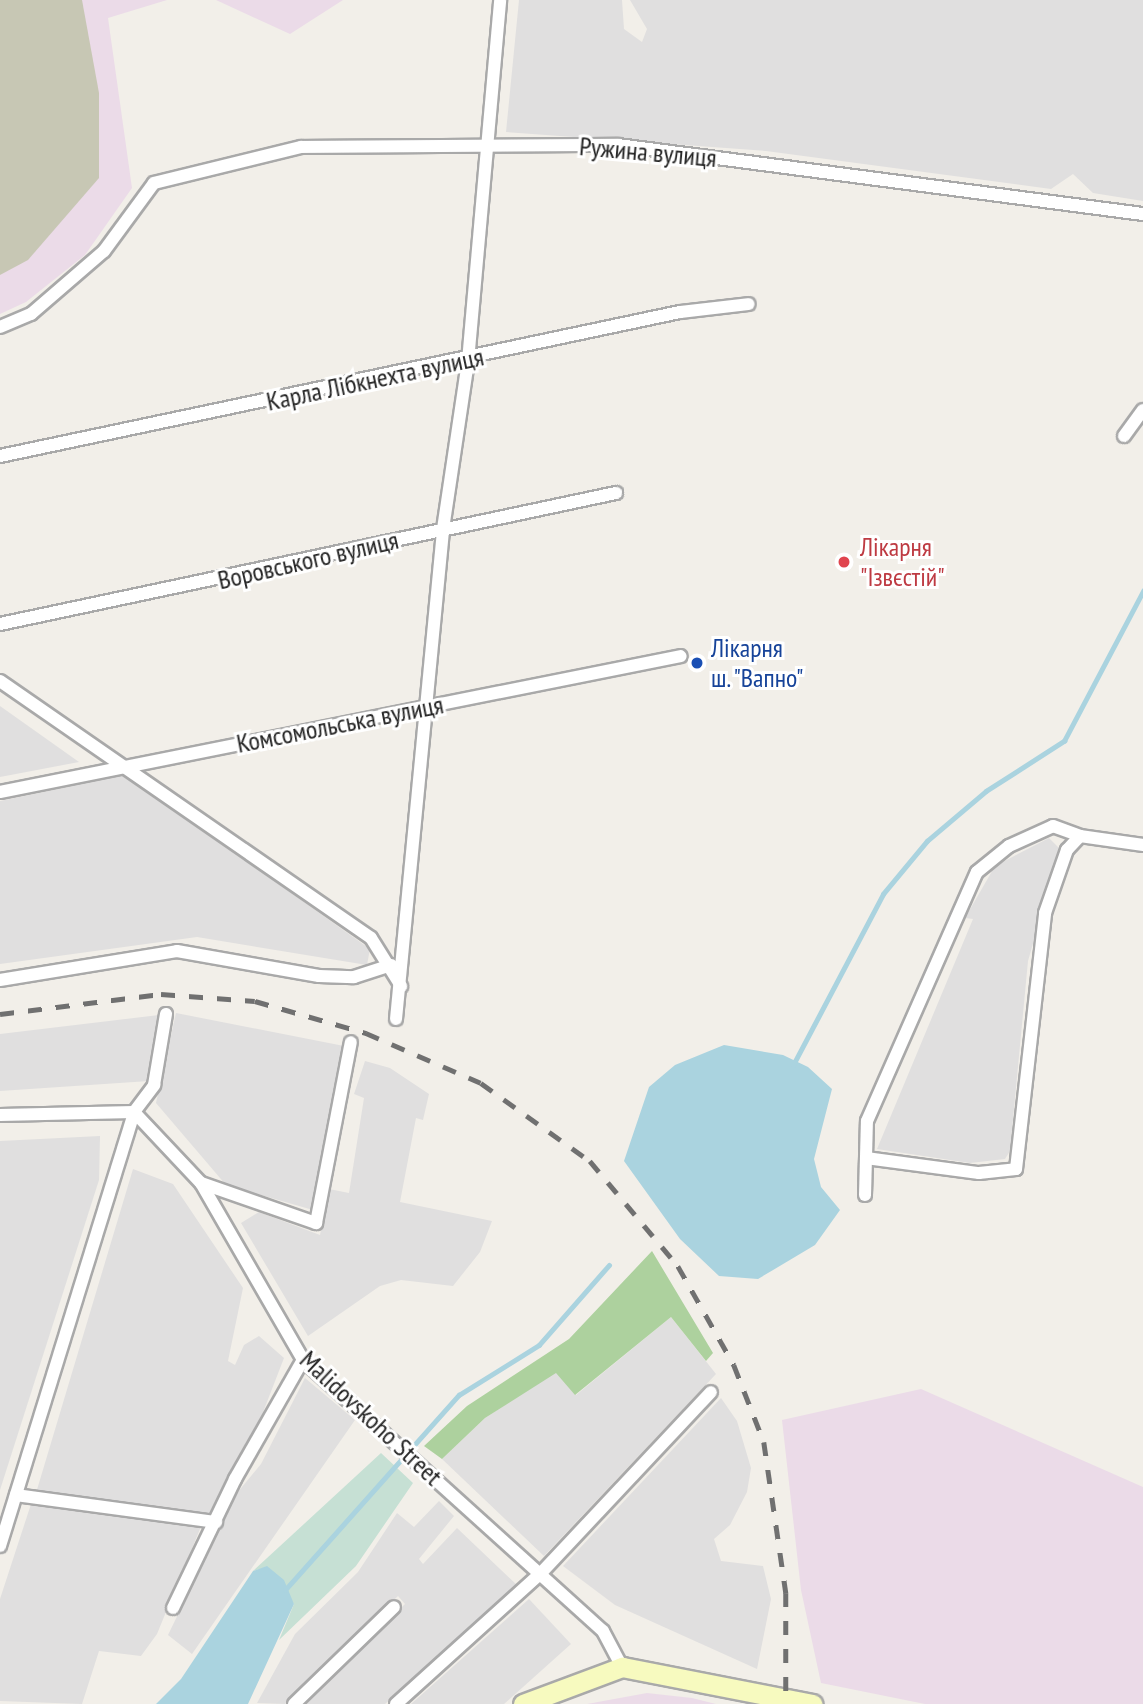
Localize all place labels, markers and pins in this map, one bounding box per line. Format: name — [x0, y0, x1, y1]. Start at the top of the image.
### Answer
place label: Лікарня "Ізвєстій" — [860, 531, 945, 592]
marker: Лікарня "Ізвєстій" — [834, 552, 854, 572]
place label: Лікарня ш. "Вапно" — [711, 632, 807, 694]
marker: Лікарня ш. "Вапно" — [689, 655, 705, 671]

